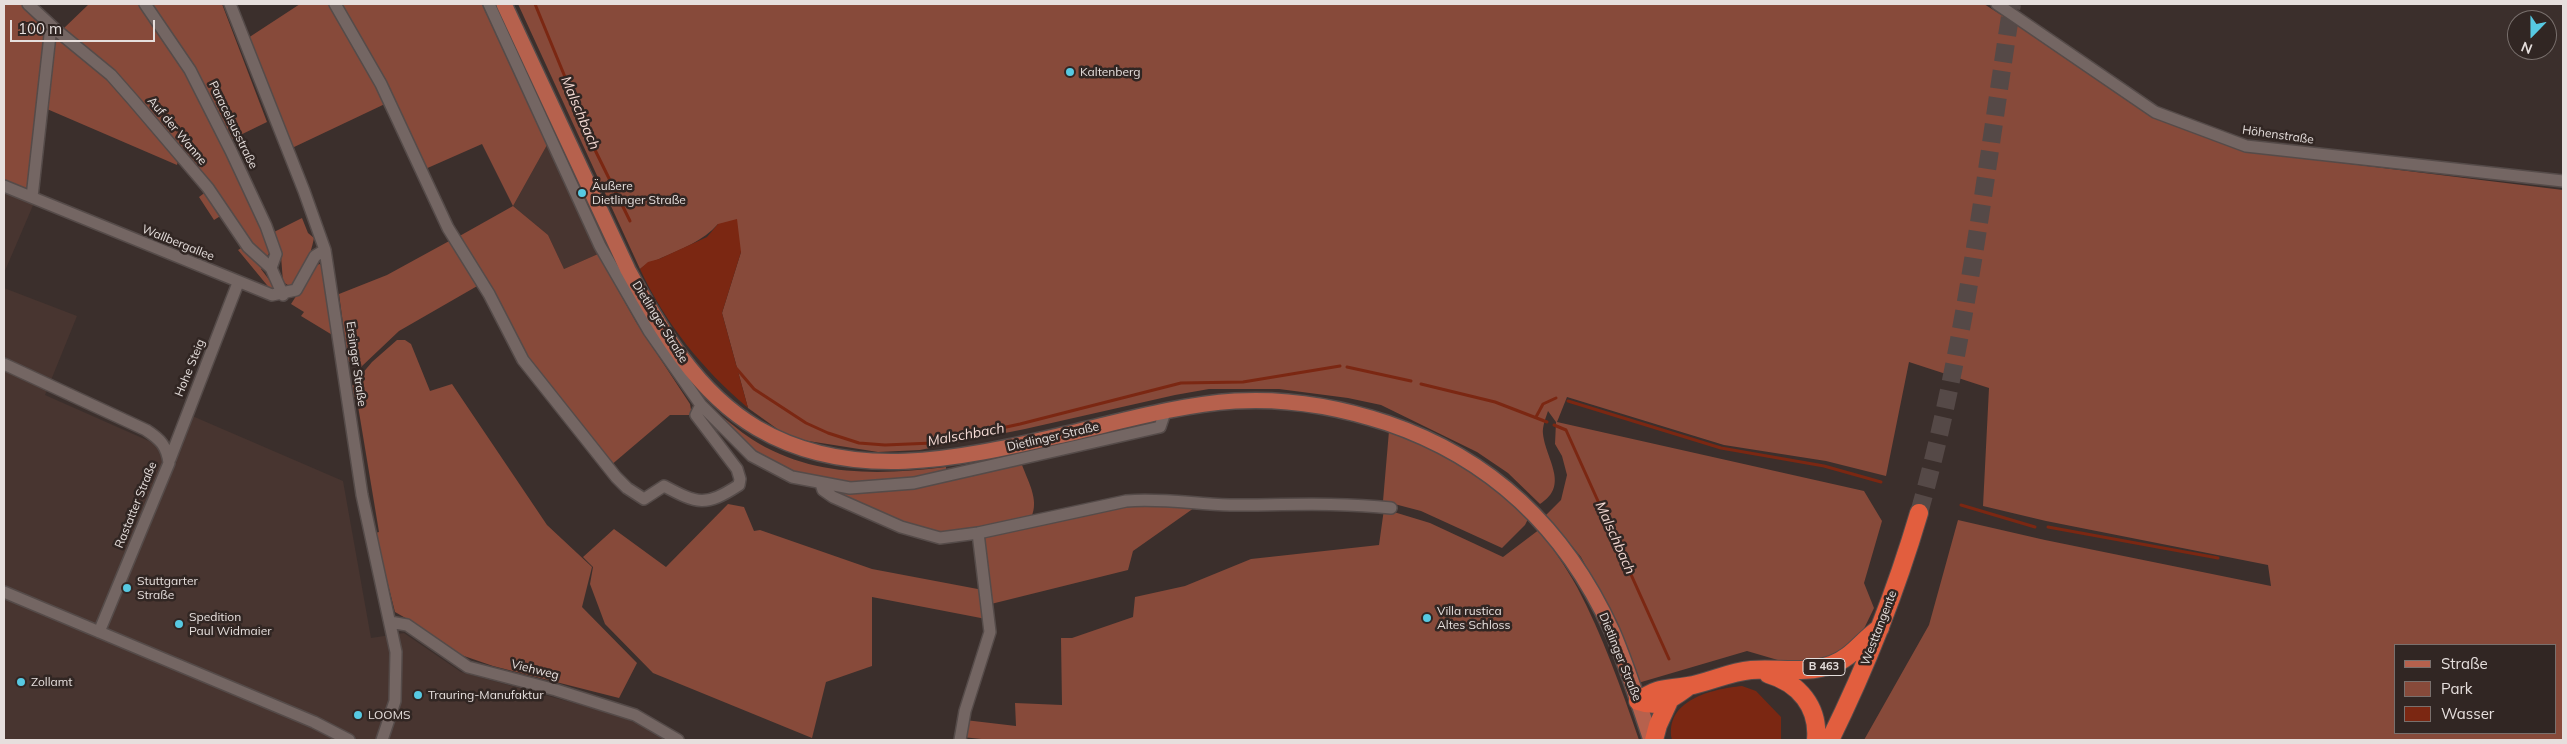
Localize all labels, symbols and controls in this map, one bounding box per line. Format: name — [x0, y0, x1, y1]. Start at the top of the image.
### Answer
scale bar — [12, 10, 158, 42]
north arrow — [2507, 10, 2557, 60]
text: 100 m — [18, 19, 62, 38]
text: N — [2518, 38, 2535, 58]
place label: Kaltenberg — [1080, 65, 1141, 79]
marker: Kaltenberg — [1064, 66, 1076, 78]
water label: Malschbach — [557, 74, 603, 152]
street label: Paracelsusstraße — [205, 79, 261, 171]
street label: Auf der Wanne — [144, 94, 210, 168]
street label: Höhenstraße — [2241, 123, 2315, 147]
place label: Äußere Dietlinger Straße — [592, 179, 686, 207]
marker: Äußere Dietlinger Straße — [576, 187, 588, 199]
street label: Wallbergallee — [140, 222, 216, 264]
street label: Dietlinger Straße — [629, 278, 691, 366]
street label: Ersinger Straße — [343, 321, 369, 407]
street label: Hohe Steig — [172, 337, 208, 399]
street label: Dietlinger Straße — [1006, 419, 1100, 455]
water label: Malschbach — [926, 420, 1006, 450]
street label: Rastatter Straße — [112, 460, 160, 550]
water label: Malschbach — [1592, 499, 1638, 577]
place label: Stuttgarter Straße — [137, 574, 198, 602]
marker: Stuttgarter Straße — [121, 582, 133, 594]
street label: Westtangente — [1858, 589, 1900, 667]
place label: Villa rustica Altes Schloss — [1437, 604, 1510, 632]
place label: Spedition Paul Widmaier — [189, 610, 272, 638]
street label: Dietlinger Straße — [1596, 611, 1644, 703]
marker: Villa rustica Altes Schloss — [1421, 612, 1433, 624]
marker: Spedition Paul Widmaier — [173, 618, 185, 630]
legend — [2394, 644, 2557, 734]
text: Straße — [2441, 654, 2488, 673]
street label: Viehweg — [510, 657, 560, 683]
road number: B 463 — [1803, 659, 1845, 676]
place label: Zollamt — [31, 675, 72, 689]
marker: Zollamt — [15, 676, 27, 688]
text: Park — [2441, 679, 2473, 698]
place label: Trauring-Manufaktur — [428, 688, 544, 702]
marker: Trauring-Manufaktur — [412, 689, 424, 701]
text: Wasser — [2441, 704, 2494, 723]
place label: LOOMS — [368, 708, 410, 722]
marker: LOOMS — [352, 709, 364, 721]

